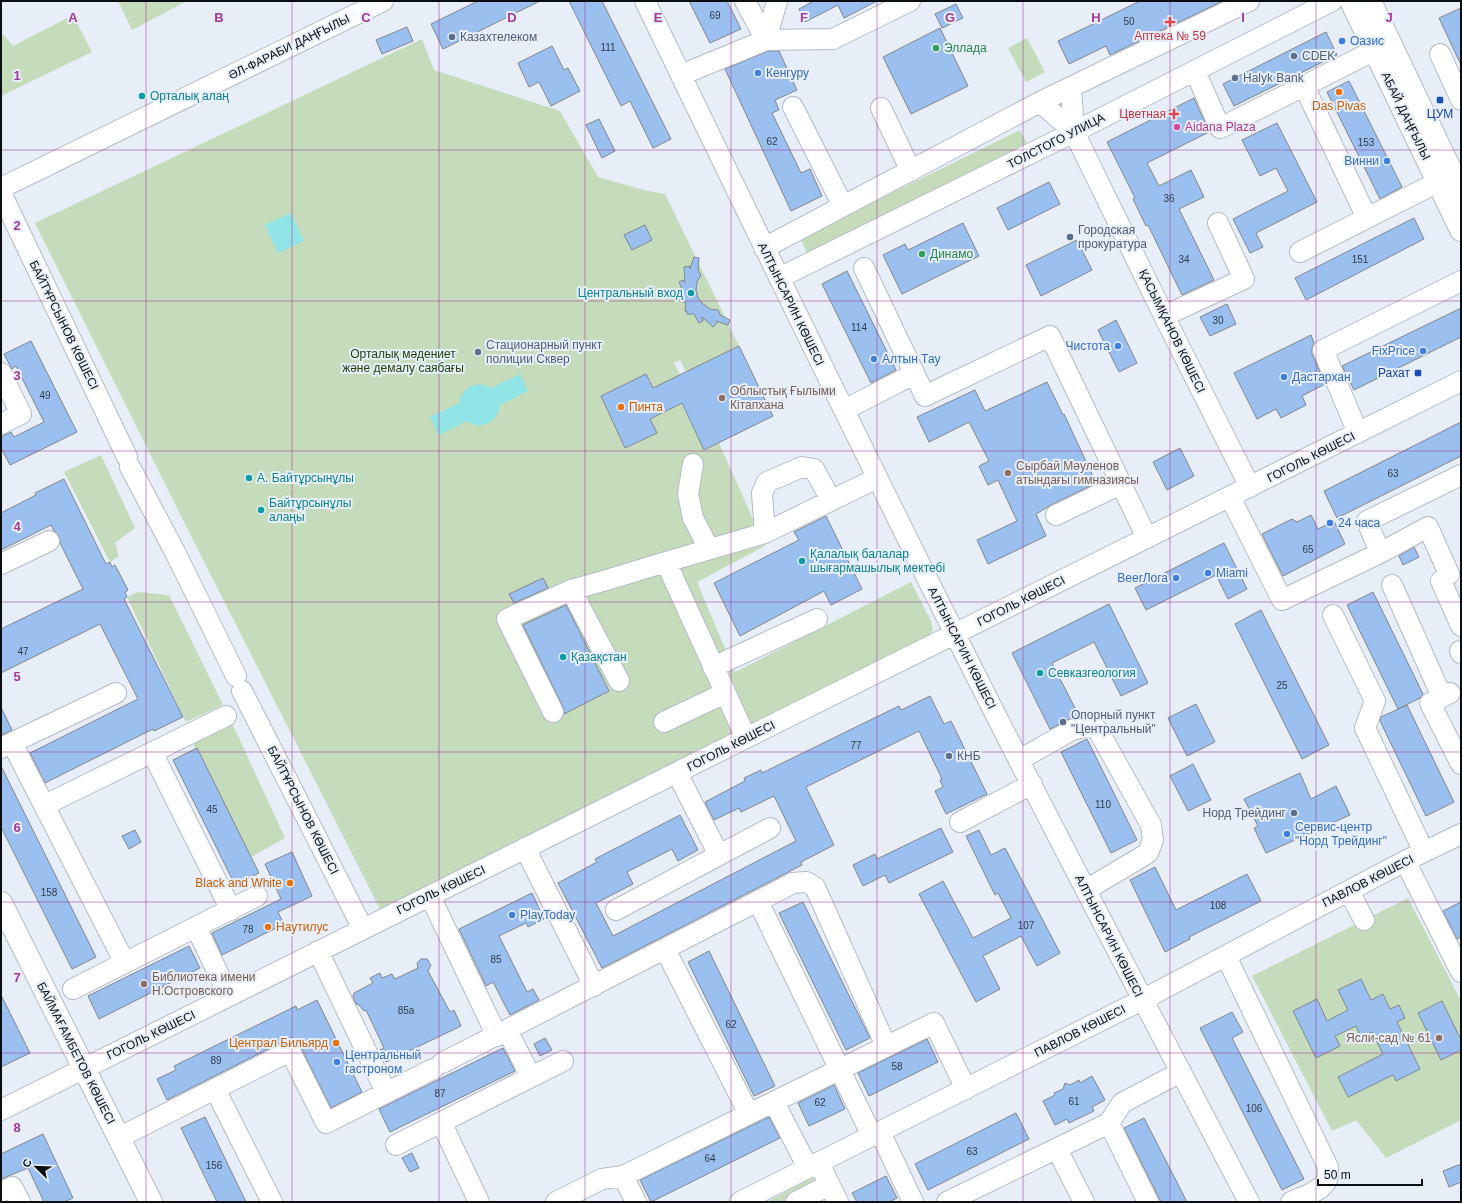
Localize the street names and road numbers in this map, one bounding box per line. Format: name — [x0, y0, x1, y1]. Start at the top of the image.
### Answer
street label: ӘЛ-ФАРАБИ ДАҢҒЫЛЫ — [226, 12, 352, 82]
street label: АБАЙ ДАҢҒЫЛЫ — [1379, 69, 1434, 162]
street label: ТОЛСТОГО УЛИЦА — [1005, 110, 1107, 172]
street label: АЛТЫНСАРИН КӨШЕСІ — [755, 240, 827, 368]
street label: БАЙТҰРСЫНОВ КӨШЕСІ — [27, 258, 102, 392]
street label: ҚАСЫМҚАНОВ КӨШЕСІ — [1136, 267, 1208, 395]
street label: ГОГОЛЬ КӨШЕСІ — [1265, 429, 1357, 485]
street label: ГОГОЛЬ КӨШЕСІ — [975, 573, 1067, 629]
street label: АЛТЫНСАРИН КӨШЕСІ — [925, 585, 999, 711]
street label: ГОГОЛЬ КӨШЕСІ — [685, 718, 777, 774]
street label: БАЙТҰРСЫНОВ КӨШЕСІ — [265, 743, 342, 876]
street label: ПАВЛОВ КӨШЕСІ — [1320, 852, 1416, 910]
street label: ГОГОЛЬ КӨШЕСІ — [395, 863, 487, 917]
street label: АЛТЫНСАРИН КӨШЕСІ — [1072, 873, 1146, 999]
street label: БАЙМАҒАМБЕТОВ КӨШЕСІ — [34, 979, 119, 1126]
street label: ПАВЛОВ КӨШЕСІ — [1032, 1002, 1128, 1060]
street label: ГОГОЛЬ КӨШЕСІ — [105, 1008, 197, 1062]

